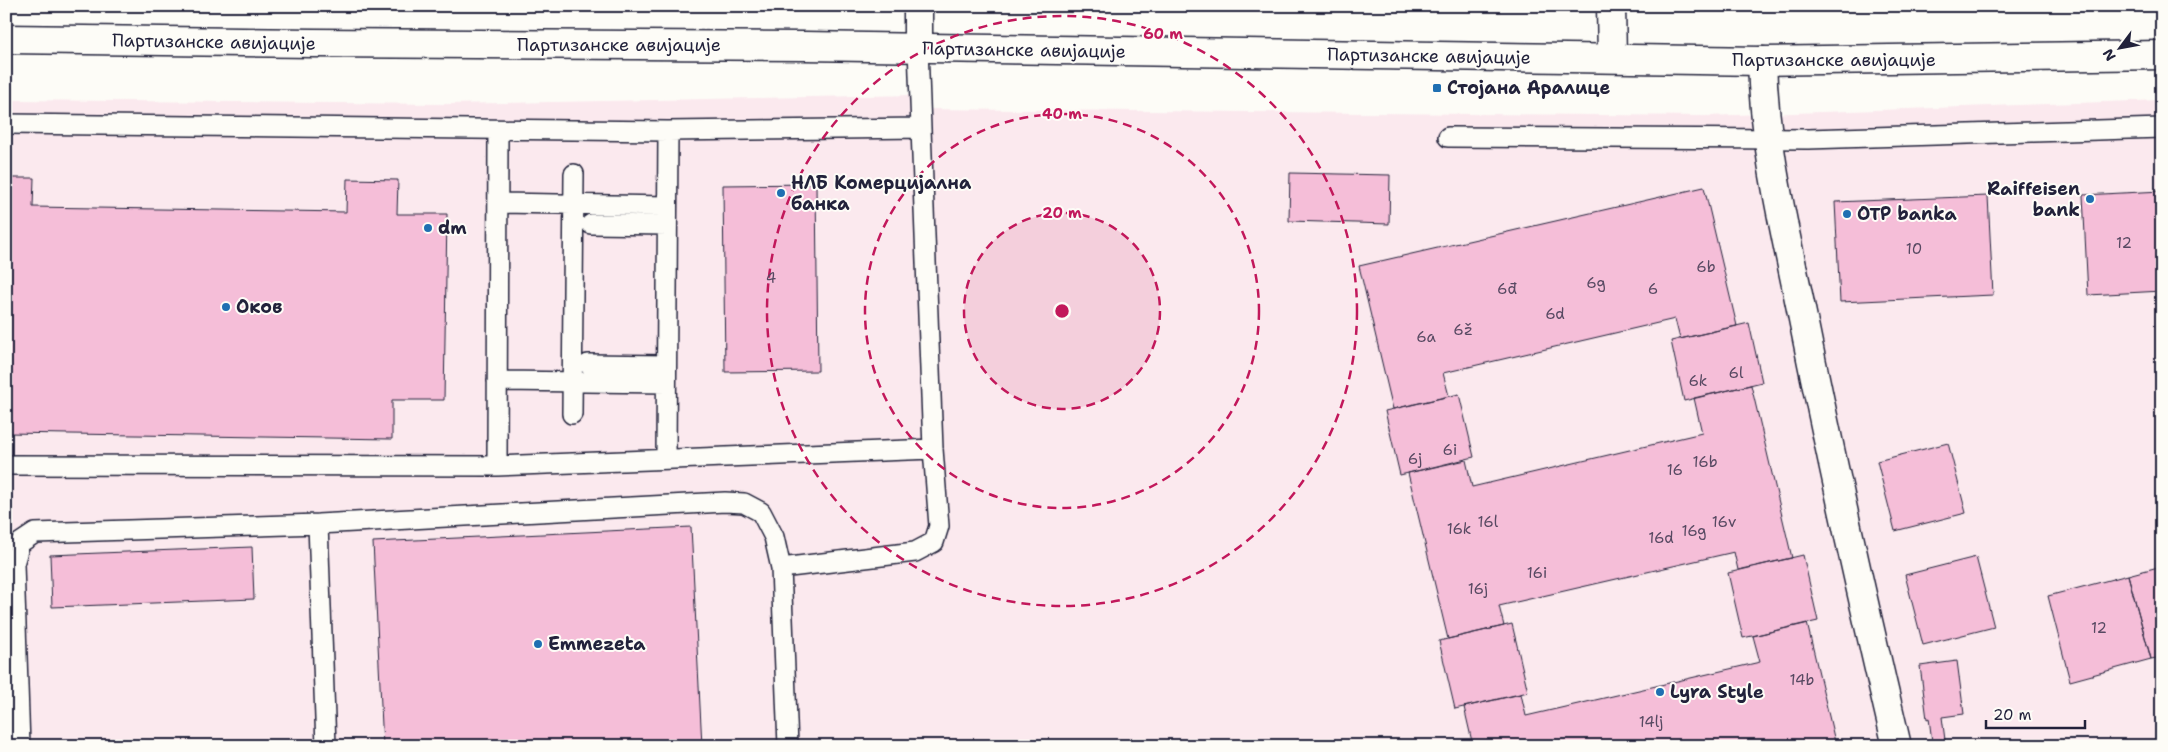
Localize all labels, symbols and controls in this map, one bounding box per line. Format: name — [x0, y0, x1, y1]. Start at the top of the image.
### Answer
north arrow — [2096, 22, 2146, 72]
text: 60 m — [1143, 24, 1183, 44]
street label: Партизанске авијације — [112, 28, 316, 56]
street label: Партизанске авијације — [517, 33, 721, 57]
street label: Партизанске авијације — [922, 36, 1126, 64]
street label: Партизанске авијације — [1327, 42, 1531, 70]
text: N — [2098, 45, 2120, 64]
street label: Партизанске авијације — [1732, 48, 1936, 72]
place label: Стојана Аралице — [1447, 76, 1611, 100]
marker: Стојана Аралице — [1431, 82, 1443, 94]
text: 40 m — [1042, 104, 1082, 124]
place label: НЛБ Комерцијална банка — [791, 171, 972, 216]
place label: Raiffeisen bank — [1987, 177, 2080, 222]
marker: НЛБ Комерцијална банка — [775, 187, 787, 199]
marker: Raiffeisen bank — [2084, 193, 2096, 205]
place label: OTP banka — [1857, 202, 1957, 226]
text: 20 m — [1042, 203, 1082, 223]
marker: OTP banka — [1841, 208, 1853, 220]
place label: dm — [438, 216, 467, 240]
marker: dm — [422, 222, 434, 234]
house number: 12 — [2116, 233, 2132, 253]
house number: 10 — [1906, 239, 1922, 259]
house number: 6b — [1696, 257, 1716, 277]
house number: 4 — [766, 268, 776, 288]
house number: 6g — [1586, 273, 1606, 293]
house number: 6đ — [1497, 279, 1518, 299]
house number: 6 — [1648, 279, 1658, 299]
place label: Оков — [236, 295, 282, 319]
marker: Оков — [220, 301, 232, 313]
centre of rings — [1053, 302, 1071, 320]
house number: 6d — [1545, 304, 1565, 324]
house number: 6ž — [1453, 320, 1473, 340]
house number: 6a — [1416, 327, 1436, 347]
house number: 6l — [1728, 363, 1744, 383]
house number: 6k — [1689, 371, 1707, 391]
house number: 6i — [1443, 440, 1457, 460]
house number: 6j — [1408, 449, 1422, 469]
house number: 16b — [1692, 452, 1718, 472]
house number: 16 — [1667, 460, 1683, 480]
house number: 16l — [1478, 512, 1499, 532]
house number: 16v — [1712, 512, 1736, 532]
house number: 16k — [1447, 519, 1471, 539]
house number: 16g — [1681, 521, 1707, 541]
house number: 16d — [1648, 528, 1674, 548]
house number: 16i — [1527, 563, 1547, 583]
house number: 16j — [1468, 579, 1488, 599]
house number: 12 — [2091, 618, 2107, 638]
place label: Emmezeta — [548, 632, 646, 656]
marker: Emmezeta — [532, 638, 544, 650]
house number: 14b — [1790, 670, 1814, 690]
place label: Lyra Style — [1670, 680, 1764, 704]
marker: Lyra Style — [1654, 686, 1666, 698]
scale bar — [1986, 697, 2084, 729]
text: 20 m — [1993, 705, 2032, 725]
house number: 14lj — [1639, 712, 1663, 732]

